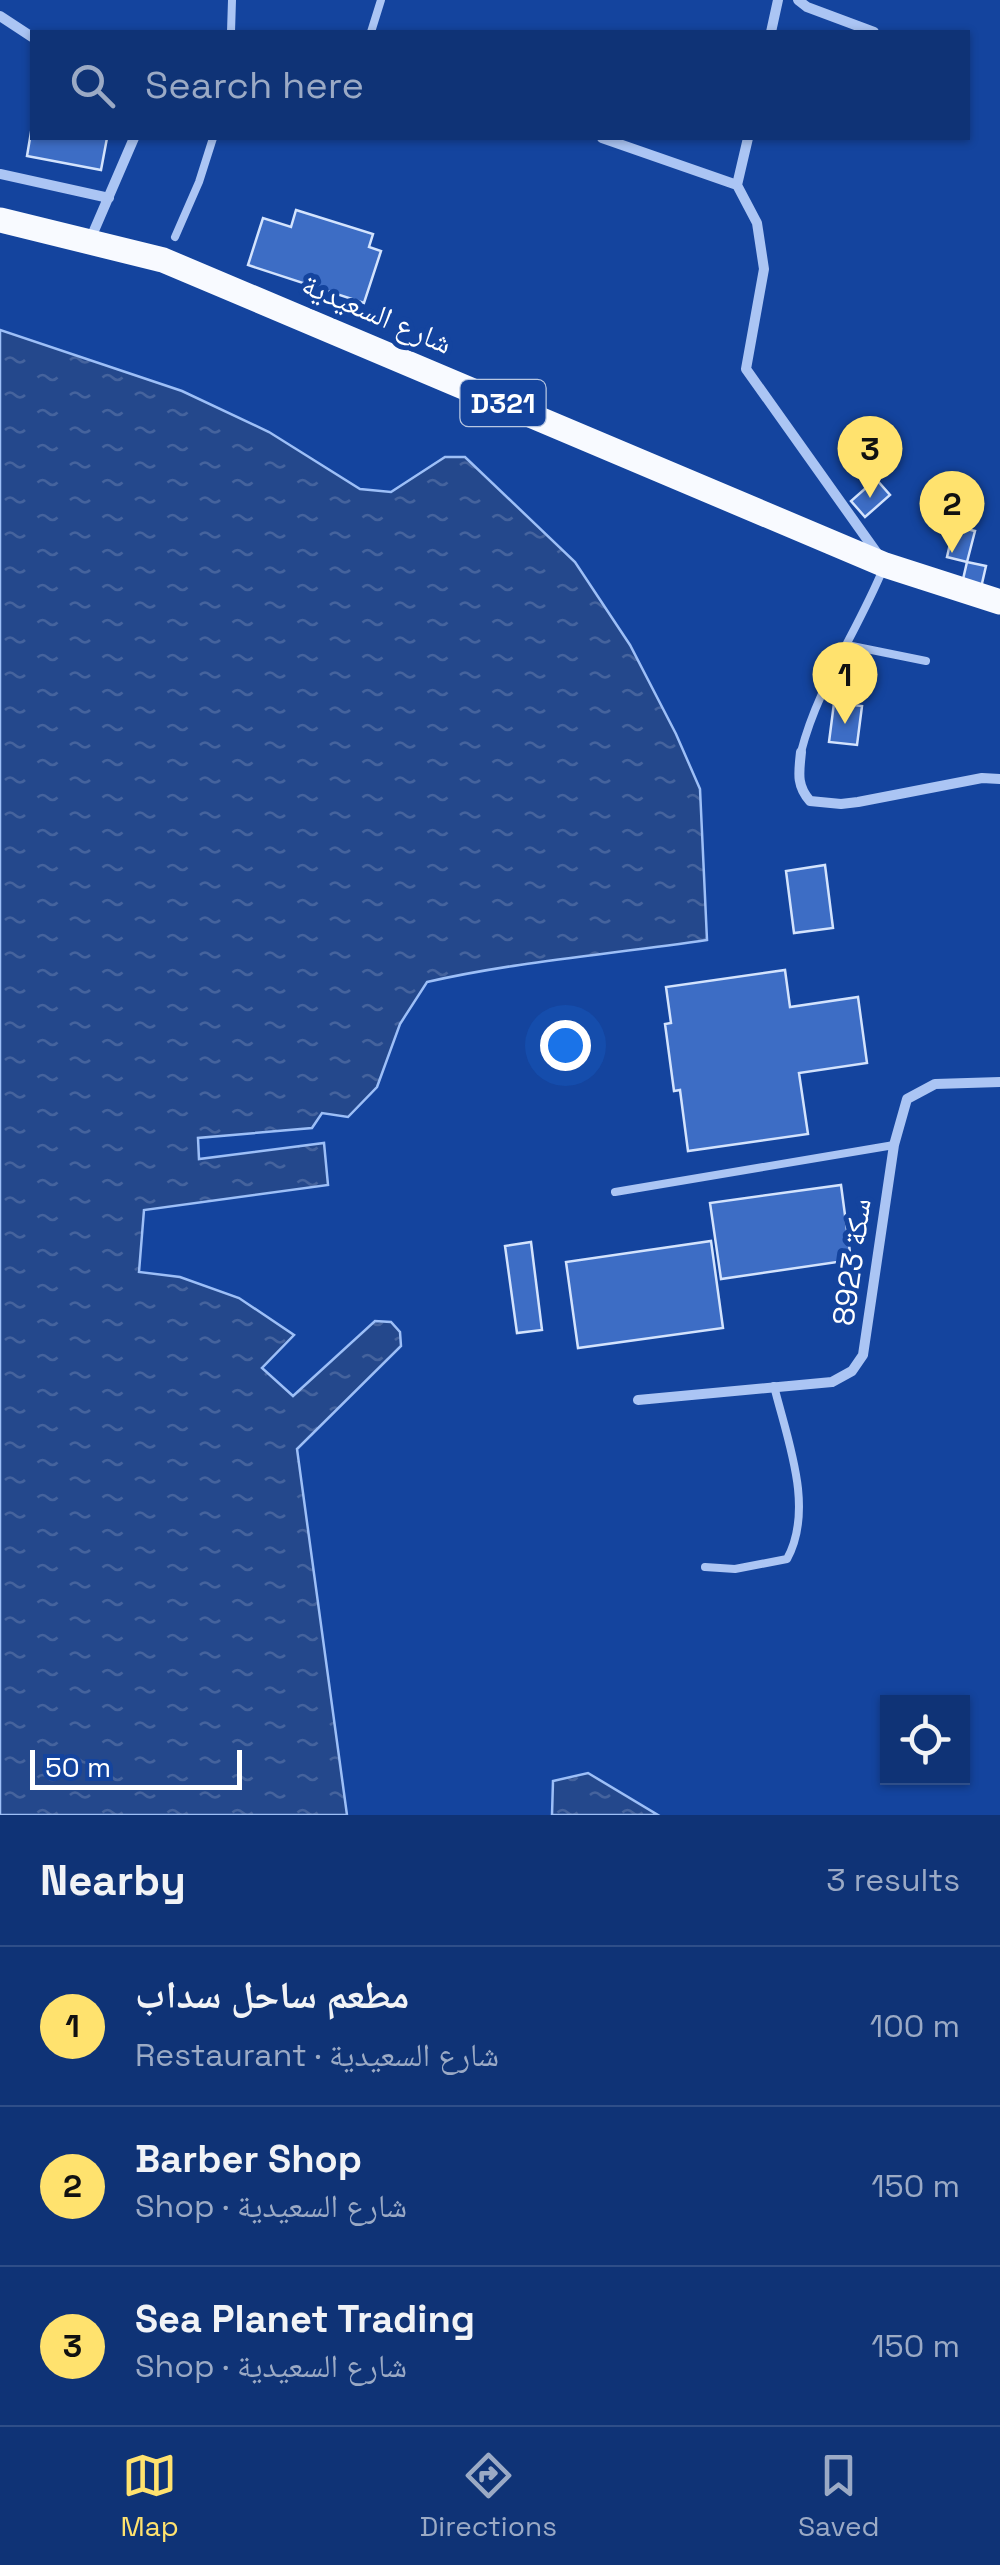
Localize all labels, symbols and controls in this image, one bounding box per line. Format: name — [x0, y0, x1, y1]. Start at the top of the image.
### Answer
search box — [30, 30, 970, 140]
icon: search — [65, 58, 120, 113]
text: Search here — [145, 61, 364, 109]
street label: شارع السعيدية — [296, 264, 458, 363]
road number: D321 — [460, 380, 546, 426]
pin: 3 — [838, 416, 902, 498]
pin: 2 — [920, 470, 984, 553]
pin: 1 — [812, 642, 878, 724]
your location — [540, 1020, 591, 1071]
street label: سكة 8923 — [823, 1196, 880, 1328]
map controls — [880, 1695, 970, 1785]
button: locate — [880, 1695, 970, 1785]
scale bar — [30, 1745, 242, 1790]
text: 50 m — [45, 1749, 111, 1785]
text: Nearby — [40, 1854, 186, 1907]
text: 3 results — [826, 1860, 960, 1900]
text: مطعم ساحل سداب — [135, 1971, 409, 2019]
text: 1 — [65, 2006, 80, 2046]
text: 100 m — [870, 2006, 960, 2046]
text: Restaurant · شارع السعيدية — [135, 2035, 499, 2075]
text: Barber Shop — [135, 2135, 362, 2183]
text: 2 — [63, 2166, 82, 2206]
text: 150 m — [871, 2166, 960, 2206]
text: Shop · شارع السعيدية — [135, 2186, 407, 2226]
text: Sea Planet Trading — [135, 2295, 475, 2343]
text: 3 — [63, 2326, 82, 2366]
text: 150 m — [871, 2326, 960, 2366]
text: Shop · شارع السعيدية — [135, 2346, 407, 2386]
tab: Map — [120, 2448, 179, 2544]
tab: Directions — [420, 2448, 557, 2544]
tab: Saved — [798, 2448, 880, 2544]

